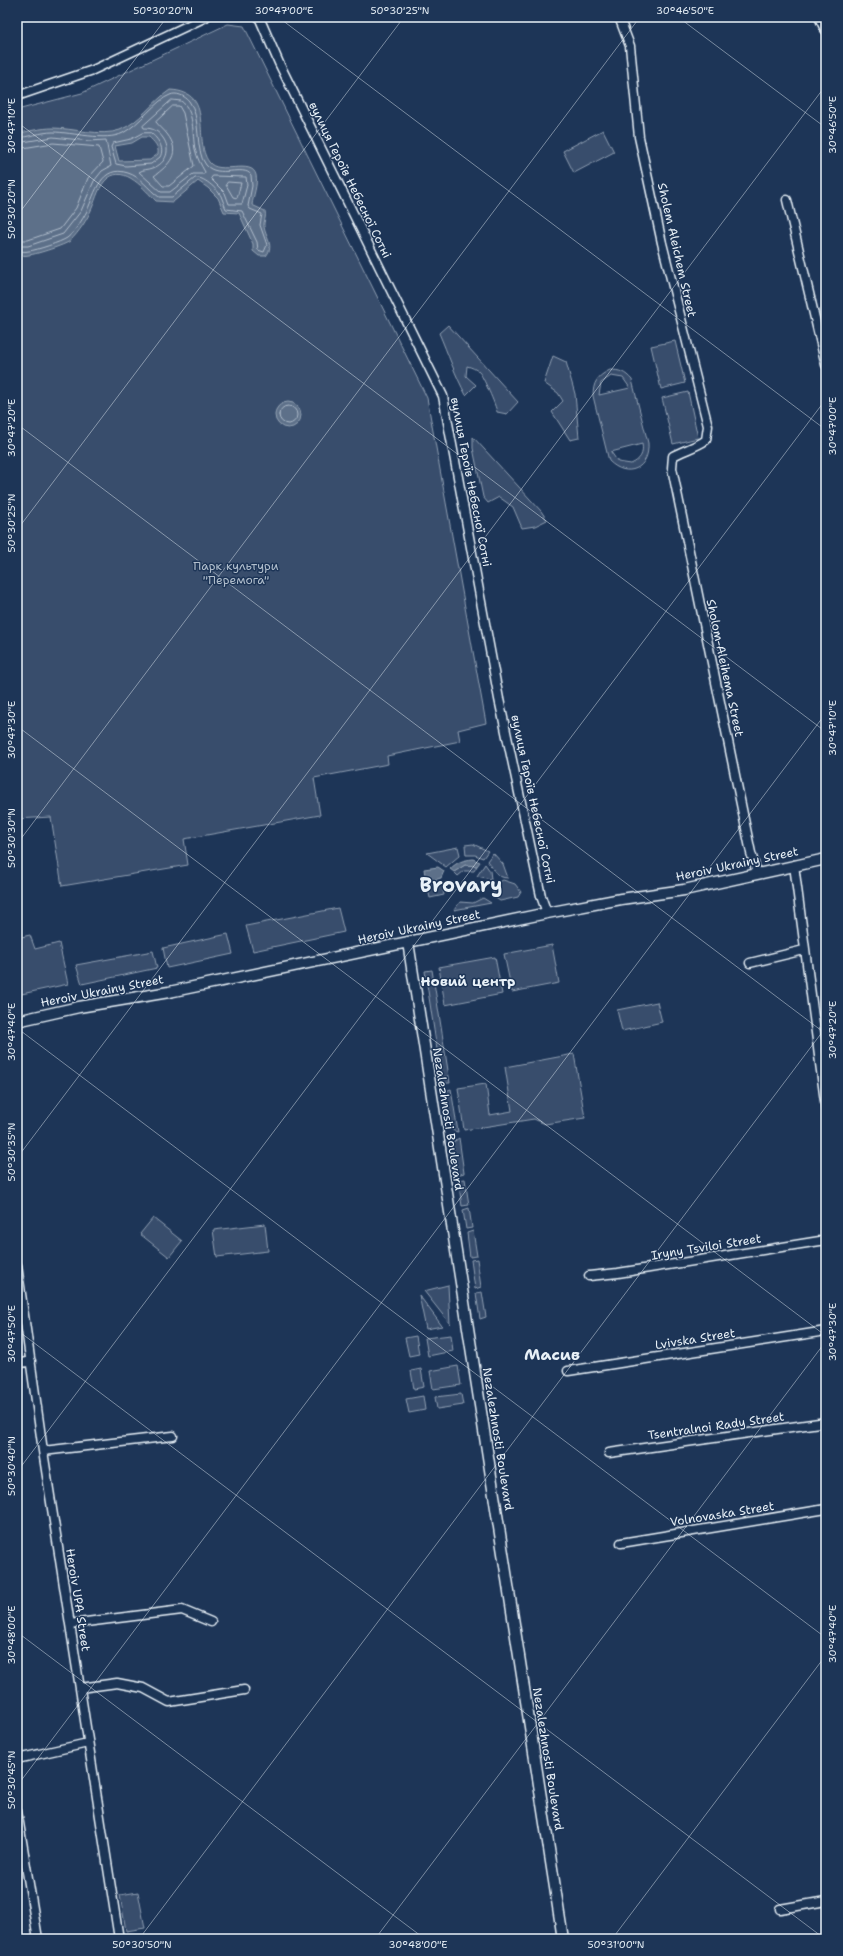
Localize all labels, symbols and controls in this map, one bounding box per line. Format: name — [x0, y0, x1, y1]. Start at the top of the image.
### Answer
text: 50°30'20"N — [133, 4, 193, 17]
text: 30°47'00"E — [255, 4, 313, 17]
text: 50°30'25"N — [371, 4, 429, 17]
text: 30°46'50"E — [656, 4, 714, 17]
text: 30°46'50"E — [826, 96, 839, 154]
text: 30°47'10"E — [5, 98, 18, 154]
street label: вулиця Героїв Небесної Сотні — [305, 99, 395, 261]
text: 50°30'20"N — [5, 179, 18, 239]
street label: Sholem Aleichem Street — [654, 181, 700, 319]
street label: вулиця Героїв Небесної Сотні — [447, 396, 495, 568]
text: 30°47'00"E — [826, 397, 839, 455]
text: 30°47'20"E — [5, 399, 18, 457]
text: 50°30'25"N — [5, 494, 18, 552]
park label: Парк культури "Перемога" — [193, 558, 279, 588]
street label: Sholom-Aleihema Street — [703, 598, 747, 738]
text: 30°47'10"E — [826, 700, 839, 756]
text: 30°47'30"E — [5, 701, 18, 759]
street label: вулиця Героїв Небесної Сотні — [507, 713, 559, 885]
text: 50°30'30"N — [5, 808, 18, 868]
street label: Heroiv Ukrainy Street — [674, 843, 800, 885]
district label: Brovary — [420, 872, 502, 898]
street label: Heroiv Ukrainy Street — [356, 906, 482, 948]
street label: Heroiv Ukrainy Street — [39, 971, 165, 1011]
district label: Новий центр — [421, 972, 515, 990]
text: 30°47'20"E — [826, 1001, 839, 1059]
text: 30°47'40"E — [5, 1003, 18, 1061]
street label: Nezalezhnosti Boulevard — [429, 1046, 467, 1192]
text: 50°30'35"N — [5, 1123, 18, 1181]
street label: Iryny Tsviloi Street — [650, 1230, 762, 1264]
text: 30°47'30"E — [826, 1303, 839, 1361]
text: 30°47'50"E — [5, 1305, 18, 1363]
street label: Lvivska Street — [654, 1325, 736, 1353]
district label: Масив — [524, 1344, 580, 1365]
street label: Nezalezhnosti Boulevard — [479, 1366, 517, 1512]
street label: Tsentralnoi Rady Street — [647, 1408, 785, 1444]
text: 50°30'40"N — [5, 1436, 18, 1496]
street label: Volnovaska Street — [669, 1498, 775, 1530]
street label: Heroiv UPA Street — [62, 1547, 94, 1653]
text: 30°48'00"E — [5, 1605, 18, 1665]
text: 30°47'40"E — [826, 1605, 839, 1663]
street label: Nezalezhnosti Boulevard — [529, 1686, 567, 1832]
text: 50°30'45"N — [5, 1751, 18, 1809]
text: 50°30'50"N — [112, 1938, 172, 1951]
text: 30°48'00"E — [388, 1938, 448, 1951]
text: 50°31'00"N — [588, 1938, 644, 1951]

